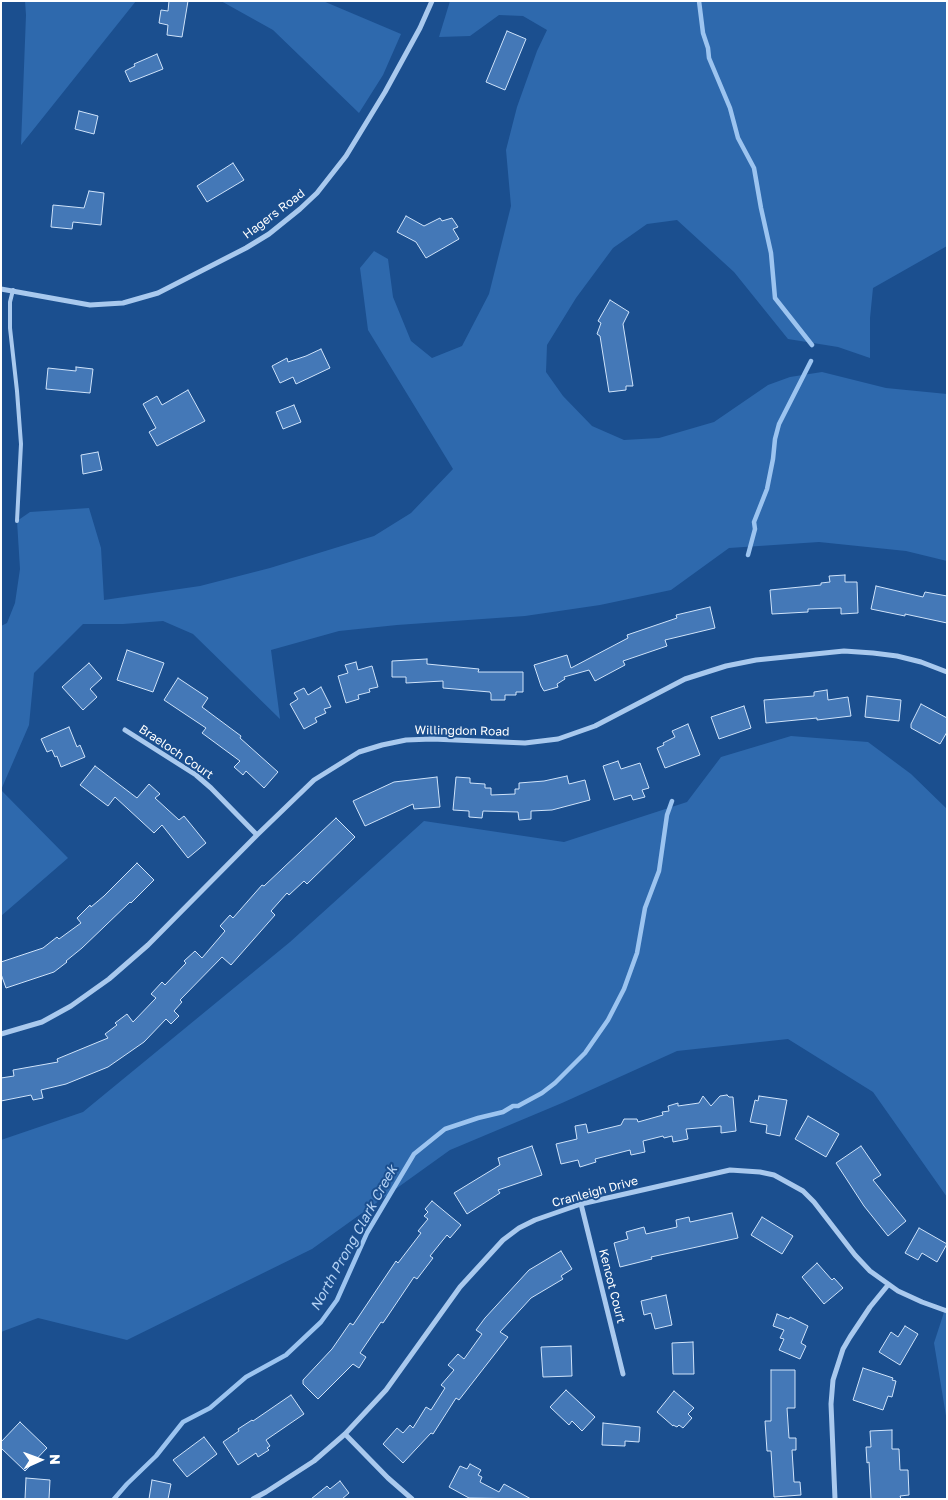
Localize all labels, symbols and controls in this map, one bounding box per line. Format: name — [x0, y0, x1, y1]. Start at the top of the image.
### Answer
street label: Hagers Road — [240, 186, 308, 242]
street label: Braeloch Court — [136, 722, 216, 782]
street label: Willingdon Road — [415, 723, 509, 739]
water label: North Prong Clark Creek — [307, 1162, 401, 1314]
street label: Cranleigh Drive — [551, 1174, 639, 1210]
street label: Kencot Court — [596, 1247, 628, 1325]
north arrow — [15, 1435, 65, 1485]
text: N — [47, 1454, 64, 1465]

